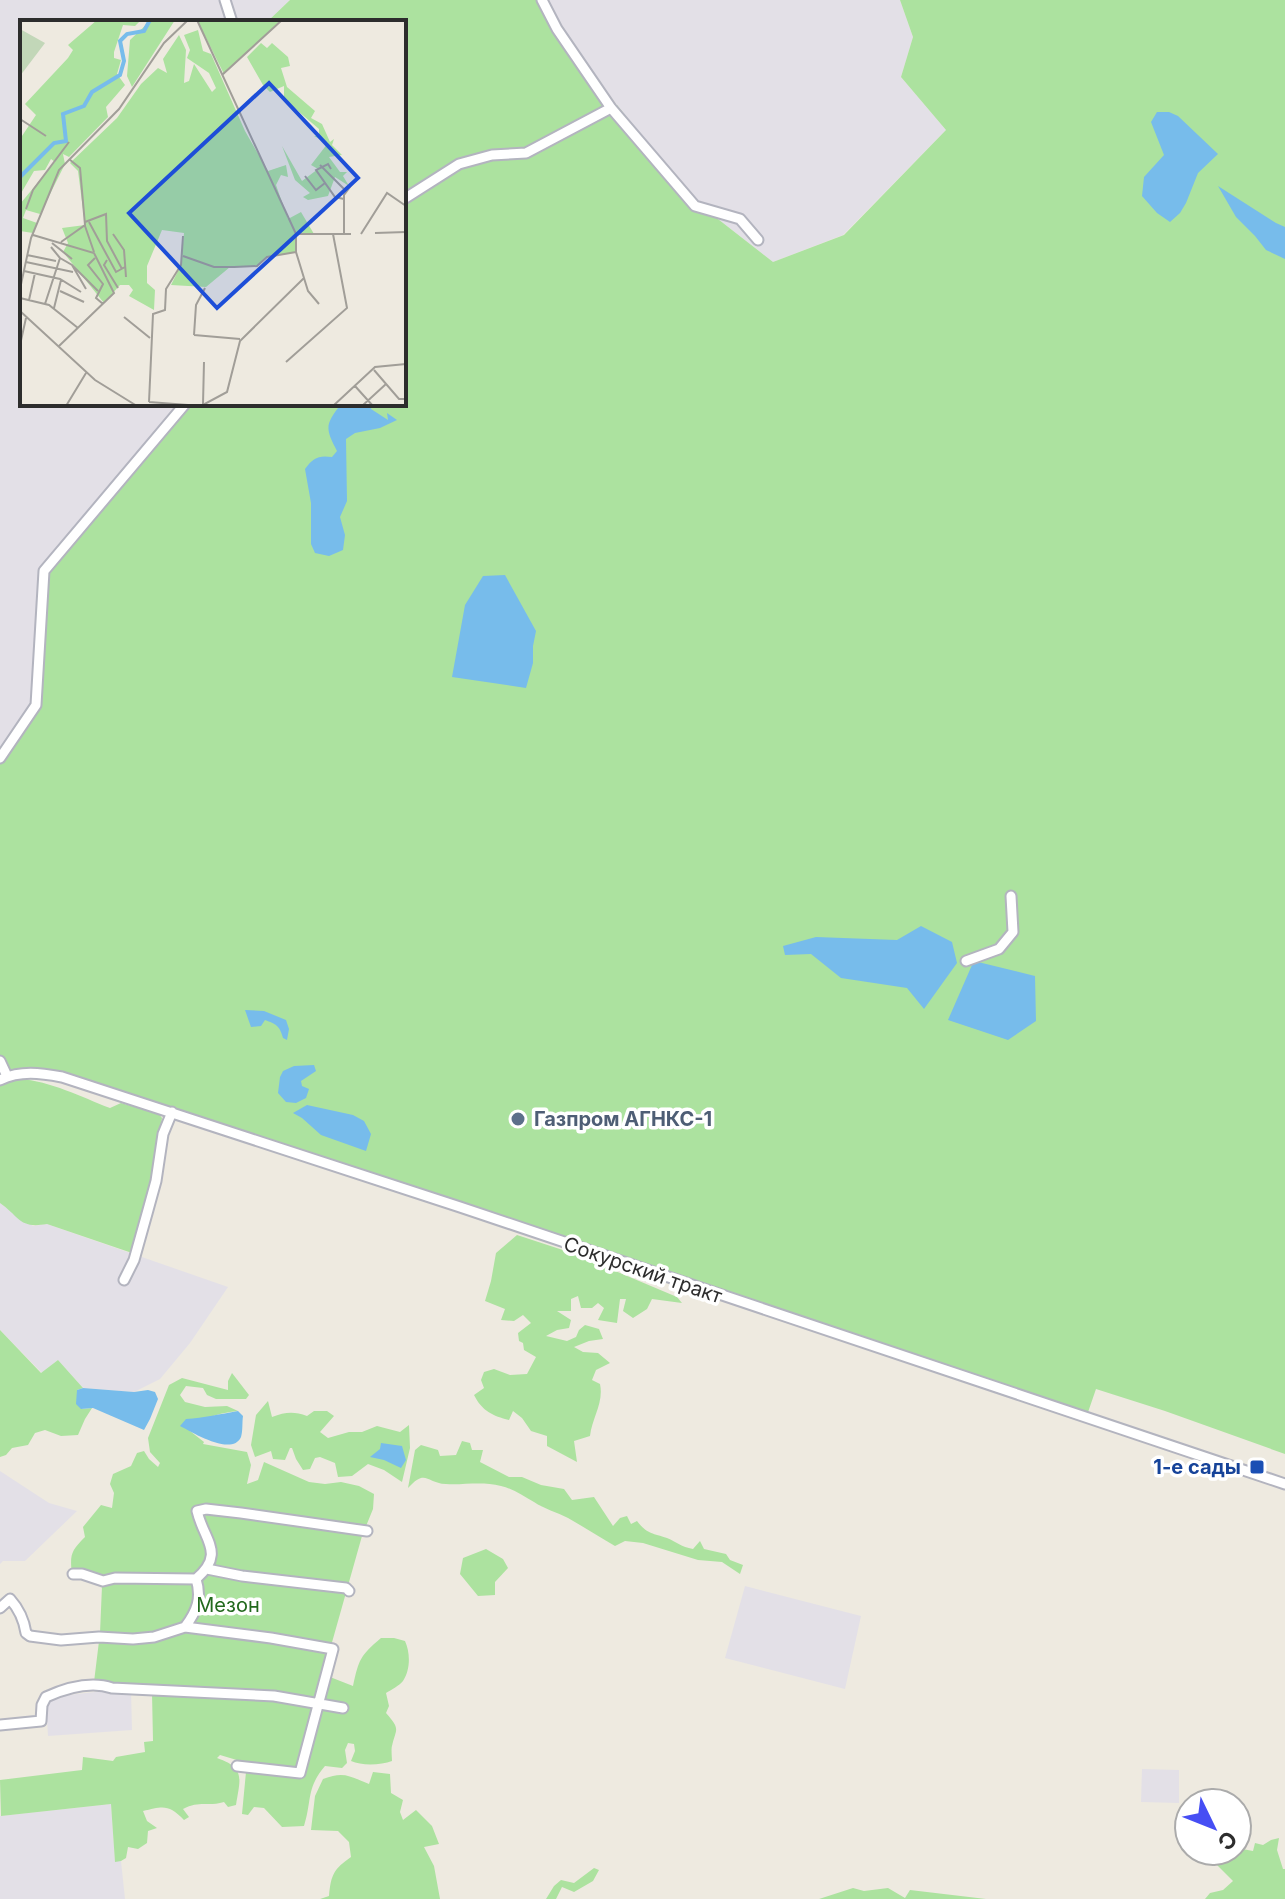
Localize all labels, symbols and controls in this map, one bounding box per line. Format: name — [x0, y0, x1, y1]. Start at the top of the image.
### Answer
inset map — [20, 20, 406, 406]
place label: Газпром АГНКС-1 — [534, 1107, 712, 1131]
marker: Газпром АГНКС-1 — [509, 1110, 527, 1128]
street label: Сокурский тракт — [561, 1232, 726, 1309]
place label: 1-е сады — [1153, 1455, 1241, 1479]
marker: 1-е сады — [1248, 1458, 1266, 1476]
park label: Мезон — [196, 1593, 260, 1617]
north arrow — [1173, 1787, 1253, 1867]
text: С — [1213, 1826, 1243, 1855]

